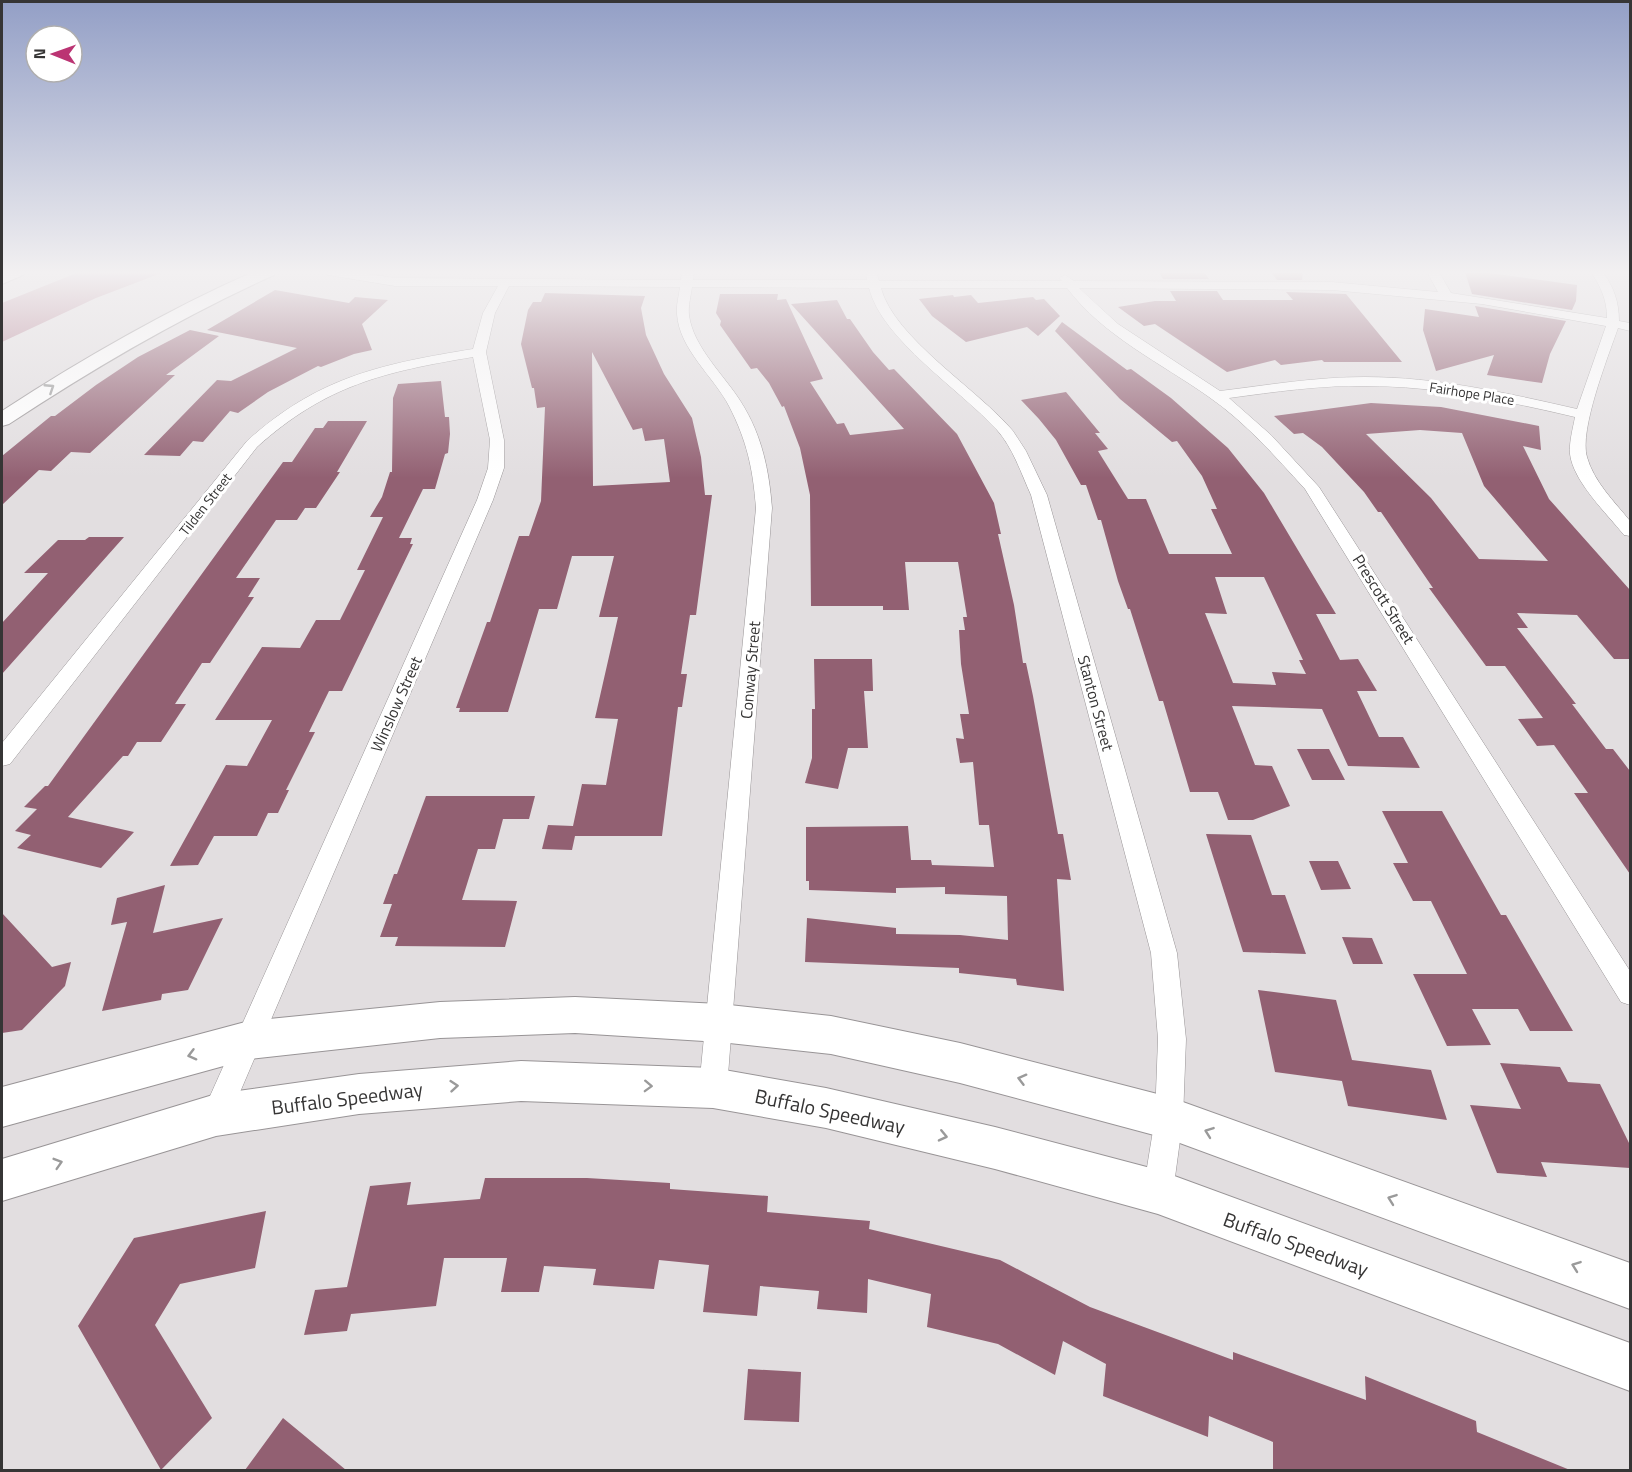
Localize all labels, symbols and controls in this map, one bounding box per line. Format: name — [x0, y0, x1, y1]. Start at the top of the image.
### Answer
north arrow — [24, 24, 84, 84]
text: N — [27, 48, 51, 59]
street label: Fairhope Place — [1428, 376, 1516, 410]
one-way arrow — [44, 384, 55, 395]
street label: Tilden Street — [174, 468, 236, 540]
street label: Prescott Street — [1347, 550, 1421, 649]
street label: Conway Street — [734, 620, 766, 720]
street label: Winslow Street — [364, 652, 428, 756]
street label: Stanton Street — [1072, 652, 1120, 754]
one-way arrow — [187, 1048, 197, 1061]
street label: Buffalo Speedway — [269, 1073, 425, 1123]
one-way arrow — [1017, 1074, 1027, 1087]
one-way arrow — [644, 1079, 653, 1092]
one-way arrow — [449, 1080, 458, 1093]
street label: Buffalo Speedway — [752, 1080, 908, 1142]
one-way arrow — [1204, 1127, 1215, 1140]
one-way arrow — [938, 1128, 948, 1141]
one-way arrow — [52, 1158, 62, 1170]
one-way arrow — [1387, 1194, 1398, 1206]
street label: Buffalo Speedway — [1219, 1203, 1373, 1285]
one-way arrow — [1571, 1260, 1581, 1273]

